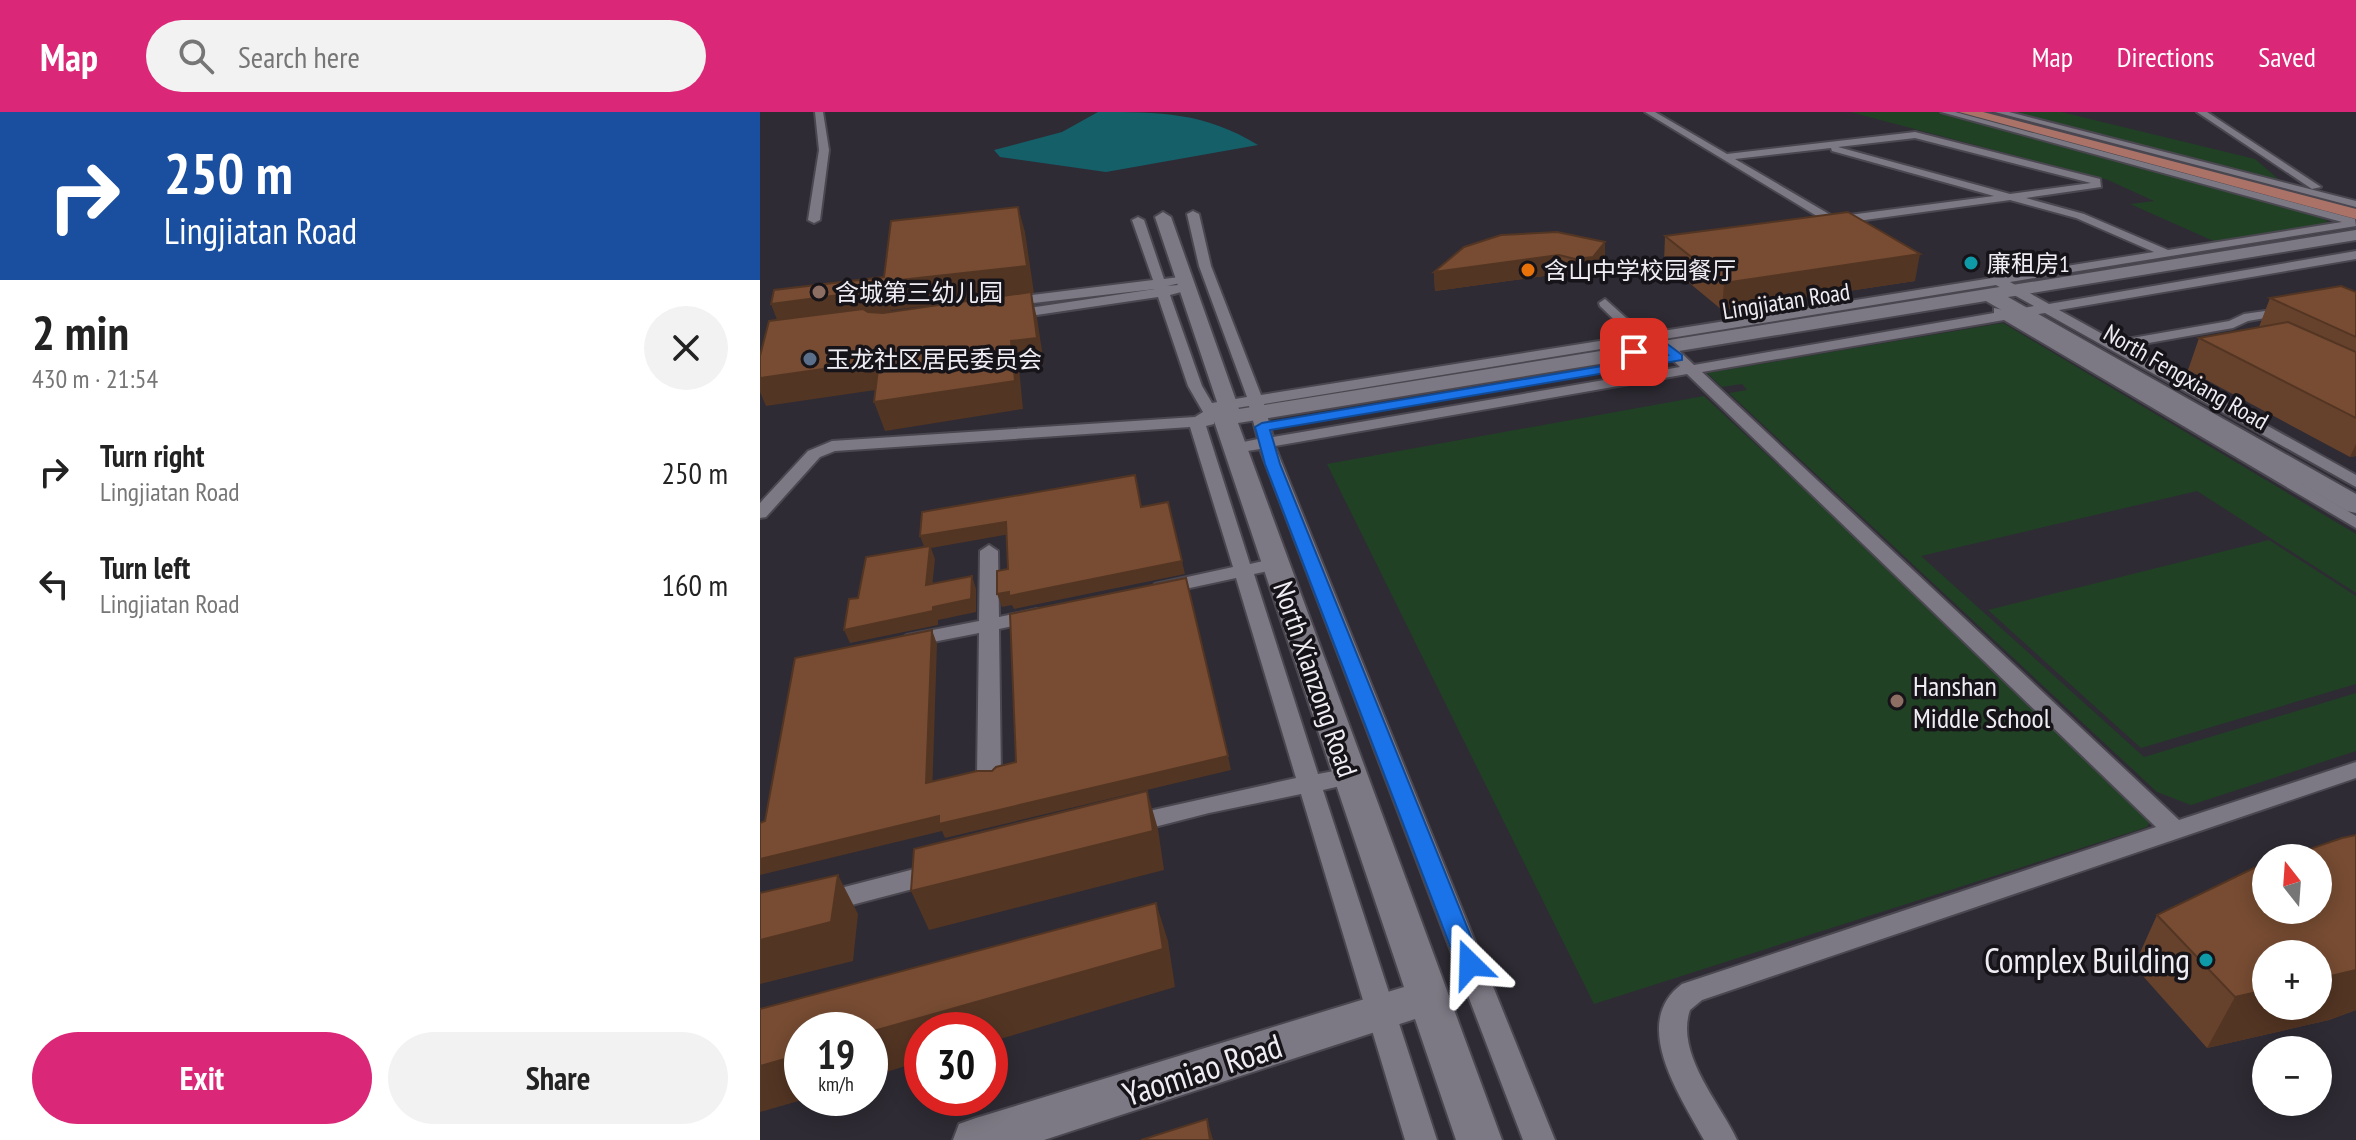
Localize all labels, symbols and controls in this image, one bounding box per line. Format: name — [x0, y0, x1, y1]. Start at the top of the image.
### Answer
search box — [146, 20, 706, 92]
text: Map — [40, 32, 98, 81]
icon: search — [174, 34, 218, 78]
text: Search here — [238, 37, 360, 76]
text: Map — [2032, 38, 2073, 75]
text: Directions — [2117, 38, 2214, 75]
text: Saved — [2258, 38, 2316, 75]
text: 250 m — [164, 137, 293, 209]
icon: right — [32, 144, 136, 248]
text: Lingjiatan Road — [164, 207, 357, 254]
place label: 廉租房1 — [1987, 248, 2070, 279]
marker: 廉租房1 — [1962, 254, 1980, 272]
place label: 含山中学校园餐厅 — [1544, 255, 1736, 286]
marker: 含山中学校园餐厅 — [1519, 261, 1537, 279]
street label: Lingjiatan Road — [1720, 276, 1852, 326]
place label: 含城第三幼儿园 — [835, 277, 1003, 308]
marker: 含城第三幼儿园 — [810, 283, 828, 301]
text: 2 min — [32, 301, 129, 363]
button: close — [644, 306, 728, 390]
street label: North Fengxiang Road — [2098, 317, 2274, 437]
pin — [1600, 318, 1668, 386]
icon: arrive — [1612, 330, 1656, 374]
place label: 玉龙社区居民委员会 — [826, 344, 1042, 375]
marker: 玉龙社区居民委员会 — [801, 350, 819, 368]
text: 430 m · 21:54 — [32, 362, 158, 395]
text: Turn right — [100, 436, 204, 475]
icon: right — [32, 450, 76, 494]
text: 250 m — [662, 453, 728, 492]
text: Lingjiatan Road — [100, 475, 240, 508]
text: Turn left — [100, 548, 190, 587]
icon: left — [32, 562, 76, 606]
text: 160 m — [662, 565, 728, 604]
street label: North Xianzong Road — [1265, 576, 1367, 782]
text: Lingjiatan Road — [100, 587, 240, 620]
place label: Hanshan Middle School — [1913, 667, 2051, 736]
marker: Hanshan Middle School — [1888, 692, 1906, 710]
north arrow — [2252, 844, 2332, 924]
map controls — [2252, 844, 2332, 1116]
position arrow — [1428, 922, 1512, 1006]
place label: Complex Building — [1984, 938, 2190, 982]
button: + — [2252, 940, 2332, 1020]
marker: Complex Building — [2197, 951, 2215, 969]
speed limit sign: 30 — [904, 1012, 1008, 1116]
street label: Yaomiao Road — [1117, 1023, 1287, 1115]
text: 19 — [817, 1028, 855, 1080]
button: Exit — [32, 1032, 372, 1124]
button: Share — [388, 1032, 728, 1124]
button: − — [2252, 1036, 2332, 1116]
text: km/h — [818, 1071, 854, 1097]

